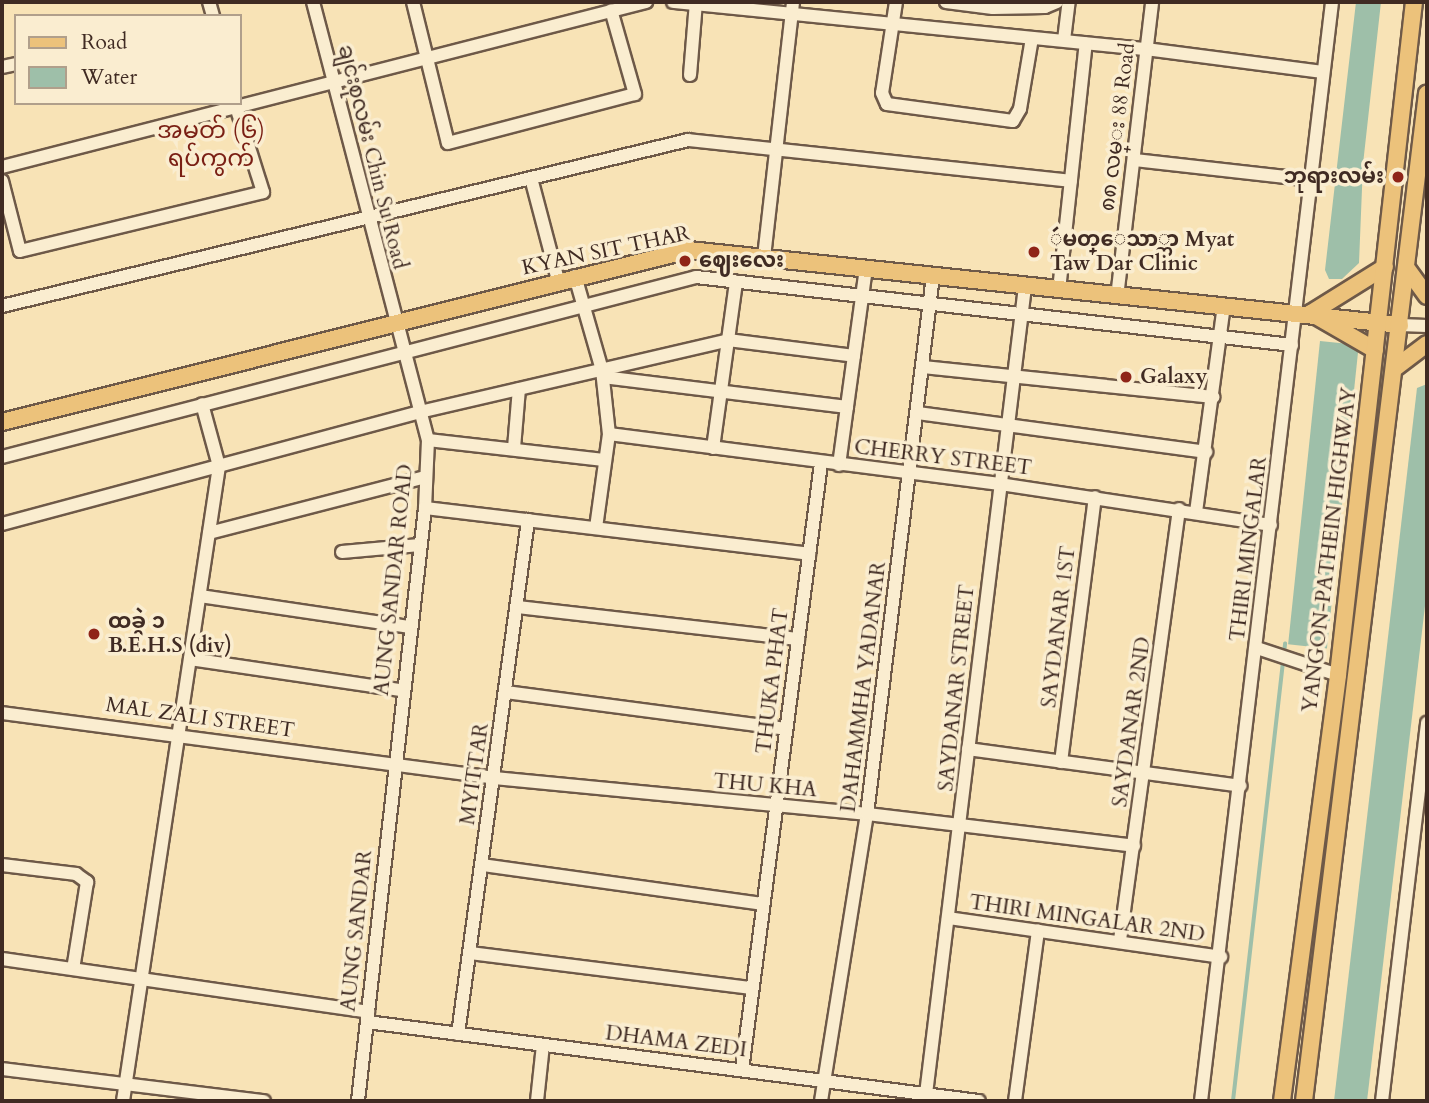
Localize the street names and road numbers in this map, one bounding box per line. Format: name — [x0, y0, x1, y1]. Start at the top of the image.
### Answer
street label: ၈၈ လမ္း 88 Road — [1095, 41, 1141, 213]
street label: ချင်းစုလမ်း Chin Su Road — [332, 42, 412, 272]
street label: KYAN SIT THAR — [520, 221, 692, 281]
street label: YANGON-PATHEIN HIGHWAY — [1298, 386, 1362, 714]
street label: CHERRY STREET — [853, 435, 1033, 481]
street label: THIRI MINGALAR — [1225, 455, 1273, 643]
street label: AUNG SANDAR ROAD — [369, 463, 419, 697]
street label: SAYDANAR 1ST — [1037, 545, 1081, 709]
street label: DAHAMMHA YADANAR — [836, 560, 892, 814]
street label: SAYDANAR STREET — [934, 583, 980, 793]
street label: THUKA PHAT — [752, 607, 794, 755]
street label: SAYDANAR 2ND — [1108, 635, 1156, 809]
street label: MAL ZALI STREET — [104, 692, 296, 744]
street label: MYITTAR — [455, 721, 495, 827]
street label: THU KHA — [712, 769, 818, 803]
street label: AUNG SANDAR — [336, 849, 378, 1013]
street label: THIRI MINGALAR 2ND — [968, 890, 1206, 948]
street label: DHAMA ZEDI — [604, 1021, 748, 1063]

